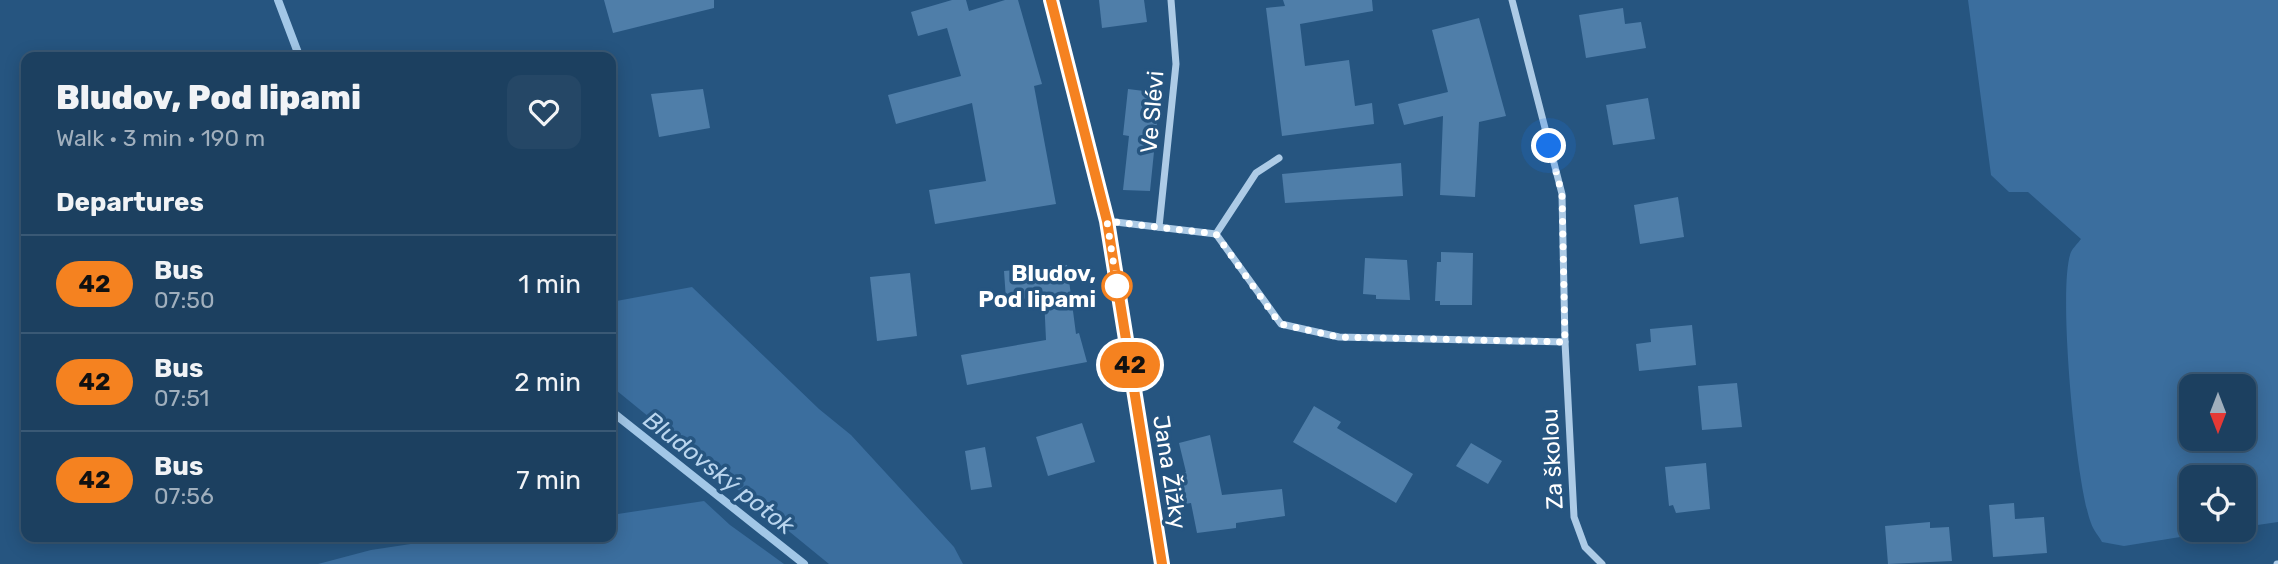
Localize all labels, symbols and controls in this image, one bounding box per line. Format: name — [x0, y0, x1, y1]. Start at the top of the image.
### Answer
street label: Ve Slévi — [1134, 69, 1170, 155]
button: heart — [507, 75, 581, 149]
text: Bludov, Pod lipami — [56, 78, 361, 117]
text: Walk · 3 min · 190 m — [56, 124, 265, 152]
your location — [1531, 128, 1566, 163]
text: Departures — [56, 187, 204, 218]
text: Bus — [154, 255, 203, 286]
place label: Bludov, Pod lipami — [978, 259, 1096, 313]
text: 1 min — [518, 269, 581, 300]
text: 42 — [79, 270, 111, 298]
marker: Bludov, Pod lipami — [1102, 271, 1132, 301]
text: 07:50 — [154, 286, 215, 314]
line badge: 42 — [1098, 342, 1162, 388]
text: 42 — [1114, 351, 1146, 379]
text: Bus — [154, 353, 203, 384]
text: 2 min — [514, 367, 581, 398]
text: 42 — [79, 368, 111, 396]
north arrow — [2179, 374, 2256, 452]
map controls — [2179, 374, 2256, 542]
text: 07:51 — [154, 384, 209, 412]
water label: Bludovský potok — [638, 406, 800, 541]
street label: Za školou — [1535, 408, 1569, 510]
street label: Jana Žižky — [1147, 413, 1193, 531]
text: Bus — [154, 451, 203, 482]
text: 7 min — [516, 465, 581, 496]
button: locate — [2179, 465, 2256, 542]
text: 42 — [79, 466, 111, 494]
text: 07:56 — [154, 482, 214, 510]

